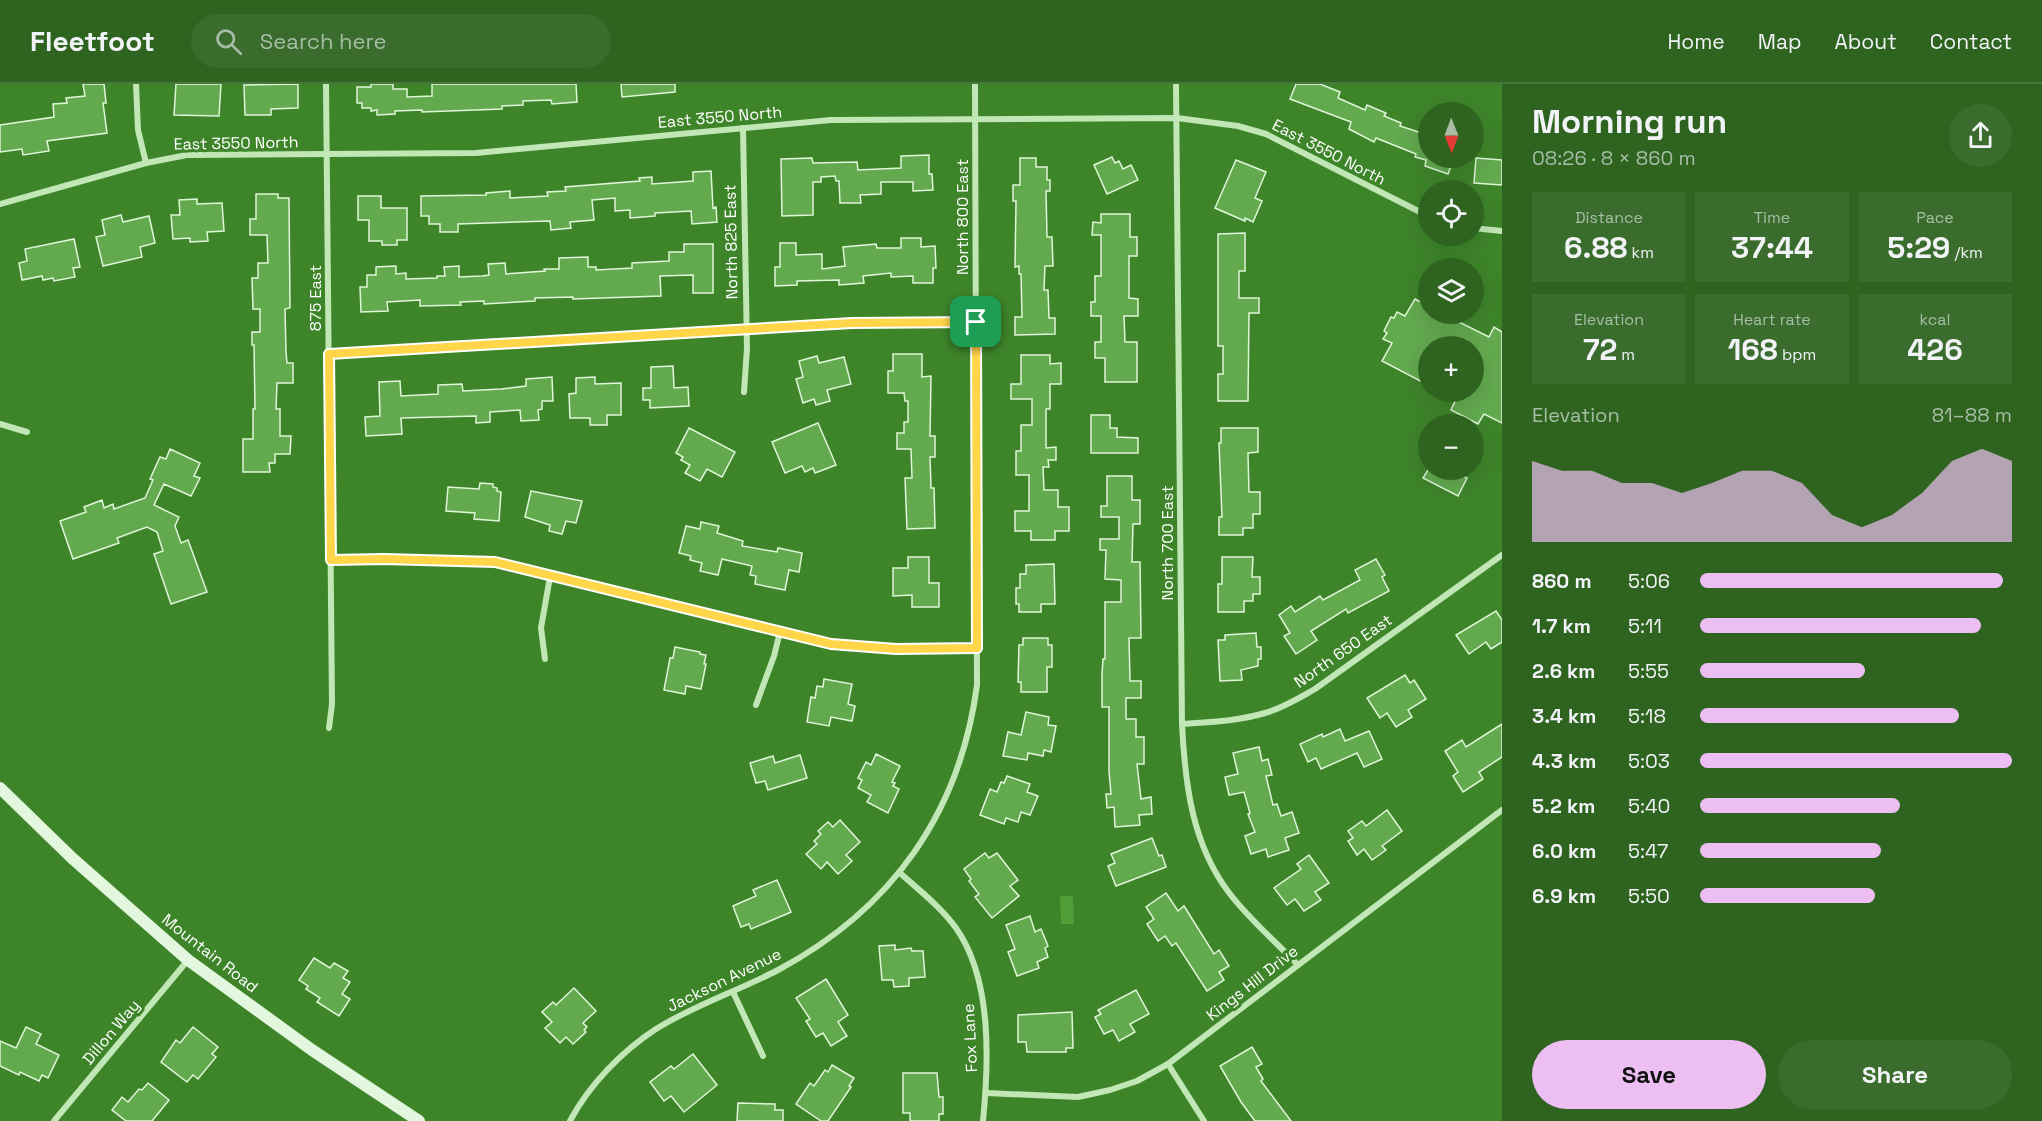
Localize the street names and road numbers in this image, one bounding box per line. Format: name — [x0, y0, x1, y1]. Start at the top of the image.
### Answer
street label: East 3550 North — [657, 101, 783, 133]
street label: East 3550 North — [1269, 114, 1389, 190]
street label: East 3550 North — [173, 131, 299, 155]
street label: North 800 East — [952, 159, 973, 275]
street label: North 825 East — [719, 184, 743, 300]
street label: 875 East — [305, 265, 326, 331]
street label: North 700 East — [1157, 485, 1178, 601]
street label: North 650 East — [1290, 609, 1396, 693]
street label: Mountain Road — [158, 909, 262, 997]
street label: Kings Hill Drive — [1202, 941, 1302, 1025]
street label: Jackson Avenue — [663, 943, 785, 1017]
street label: Dillon Way — [78, 995, 144, 1069]
street label: Fox Lane — [958, 1003, 982, 1073]

